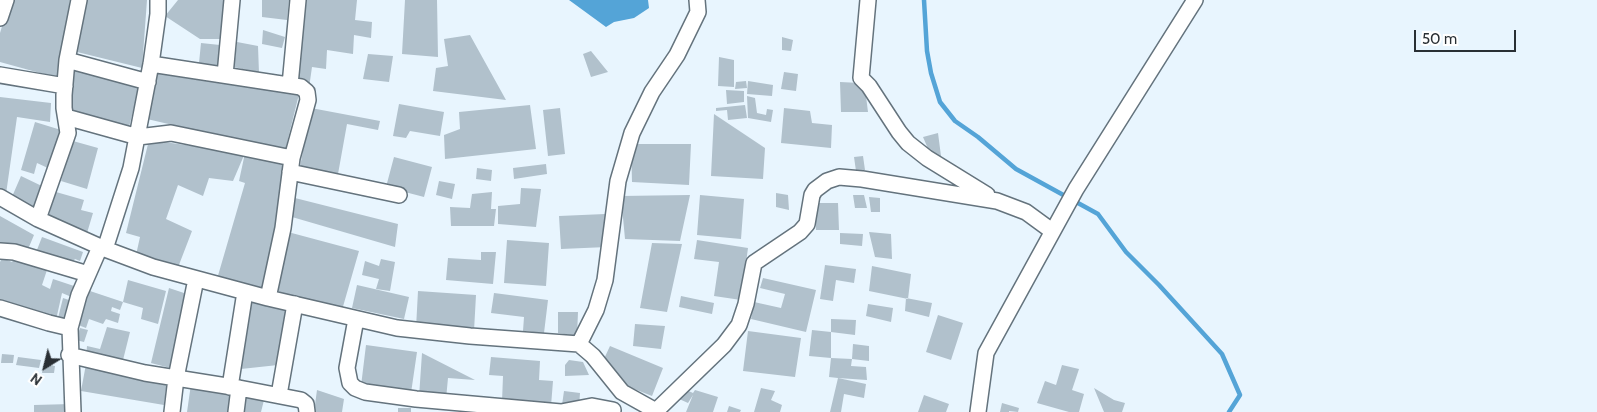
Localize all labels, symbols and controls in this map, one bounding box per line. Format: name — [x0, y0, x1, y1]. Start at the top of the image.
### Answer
scale bar — [1417, 20, 1520, 52]
text: 50 m — [1422, 30, 1457, 48]
north arrow — [20, 342, 70, 392]
text: N — [27, 369, 45, 389]

